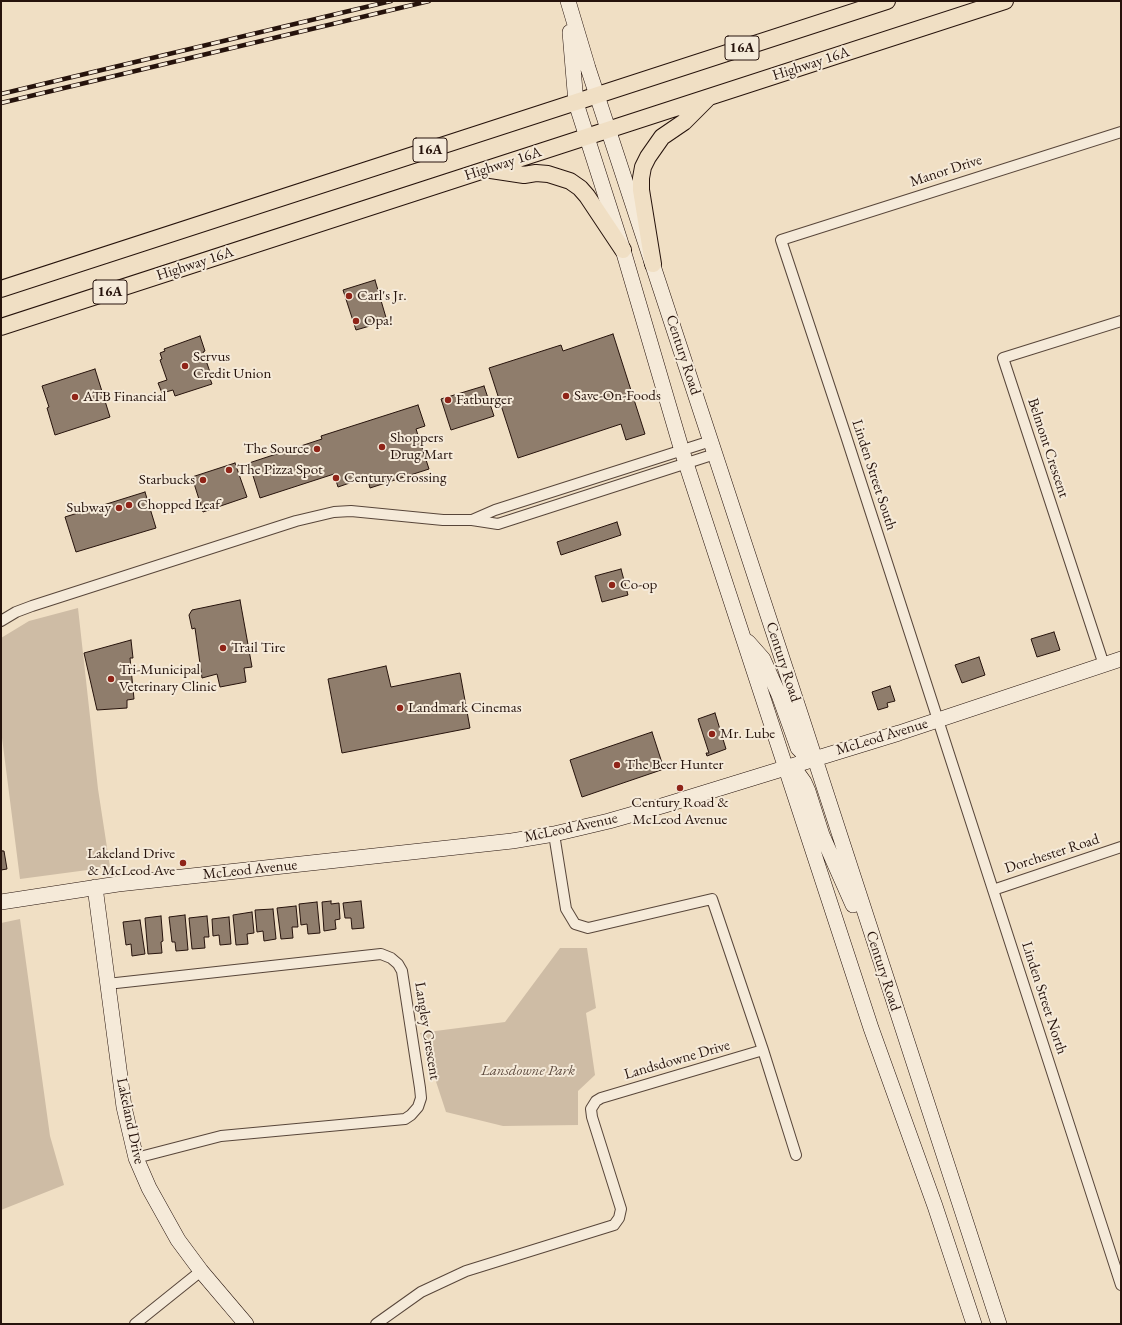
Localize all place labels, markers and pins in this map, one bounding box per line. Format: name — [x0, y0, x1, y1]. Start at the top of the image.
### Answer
place label: Carl's Jr. — [357, 287, 407, 305]
marker: Carl's Jr. — [344, 291, 354, 301]
place label: Opa! — [364, 312, 393, 330]
marker: Opa! — [351, 316, 361, 326]
place label: Servus Credit Union — [193, 348, 271, 383]
marker: Servus Credit Union — [180, 361, 190, 371]
place label: Save-On-Foods — [574, 387, 661, 405]
place label: ATB Financial — [83, 388, 166, 406]
place label: Fatburger — [456, 391, 512, 409]
marker: Save-On-Foods — [561, 391, 571, 401]
marker: ATB Financial — [70, 392, 80, 402]
marker: Fatburger — [443, 395, 453, 405]
place label: Shoppers Drug Mart — [390, 429, 453, 464]
place label: The Source — [243, 440, 309, 458]
marker: Shoppers Drug Mart — [377, 442, 387, 452]
marker: The Source — [312, 444, 322, 454]
place label: The Pizza Spot — [237, 461, 323, 479]
marker: The Pizza Spot — [224, 465, 234, 475]
place label: Century Crossing — [344, 469, 447, 487]
place label: Starbucks — [139, 471, 195, 489]
marker: Century Crossing — [331, 473, 341, 483]
marker: Starbucks — [198, 475, 208, 485]
place label: Chopped Leaf — [137, 496, 220, 514]
place label: Subway — [66, 499, 111, 517]
marker: Chopped Leaf — [124, 500, 134, 510]
marker: Subway — [114, 503, 124, 513]
place label: Co-op — [620, 576, 657, 594]
marker: Co-op — [607, 580, 617, 590]
place label: Trail Tire — [231, 639, 285, 657]
marker: Trail Tire — [218, 643, 228, 653]
place label: Tri-Municipal Veterinary Clinic — [119, 661, 217, 696]
marker: Tri-Municipal Veterinary Clinic — [106, 674, 116, 684]
place label: Landmark Cinemas — [408, 699, 522, 717]
marker: Landmark Cinemas — [395, 703, 405, 713]
place label: Mr. Lube — [720, 725, 775, 743]
marker: Mr. Lube — [707, 729, 717, 739]
place label: The Beer Hunter — [625, 756, 724, 774]
marker: The Beer Hunter — [612, 760, 622, 770]
marker: Century Road & McLeod Avenue — [675, 783, 685, 793]
place label: Century Road & McLeod Avenue — [631, 794, 729, 829]
place label: Lakeland Drive & McLeod Ave — [87, 845, 175, 880]
marker: Lakeland Drive & McLeod Ave — [178, 858, 188, 868]

